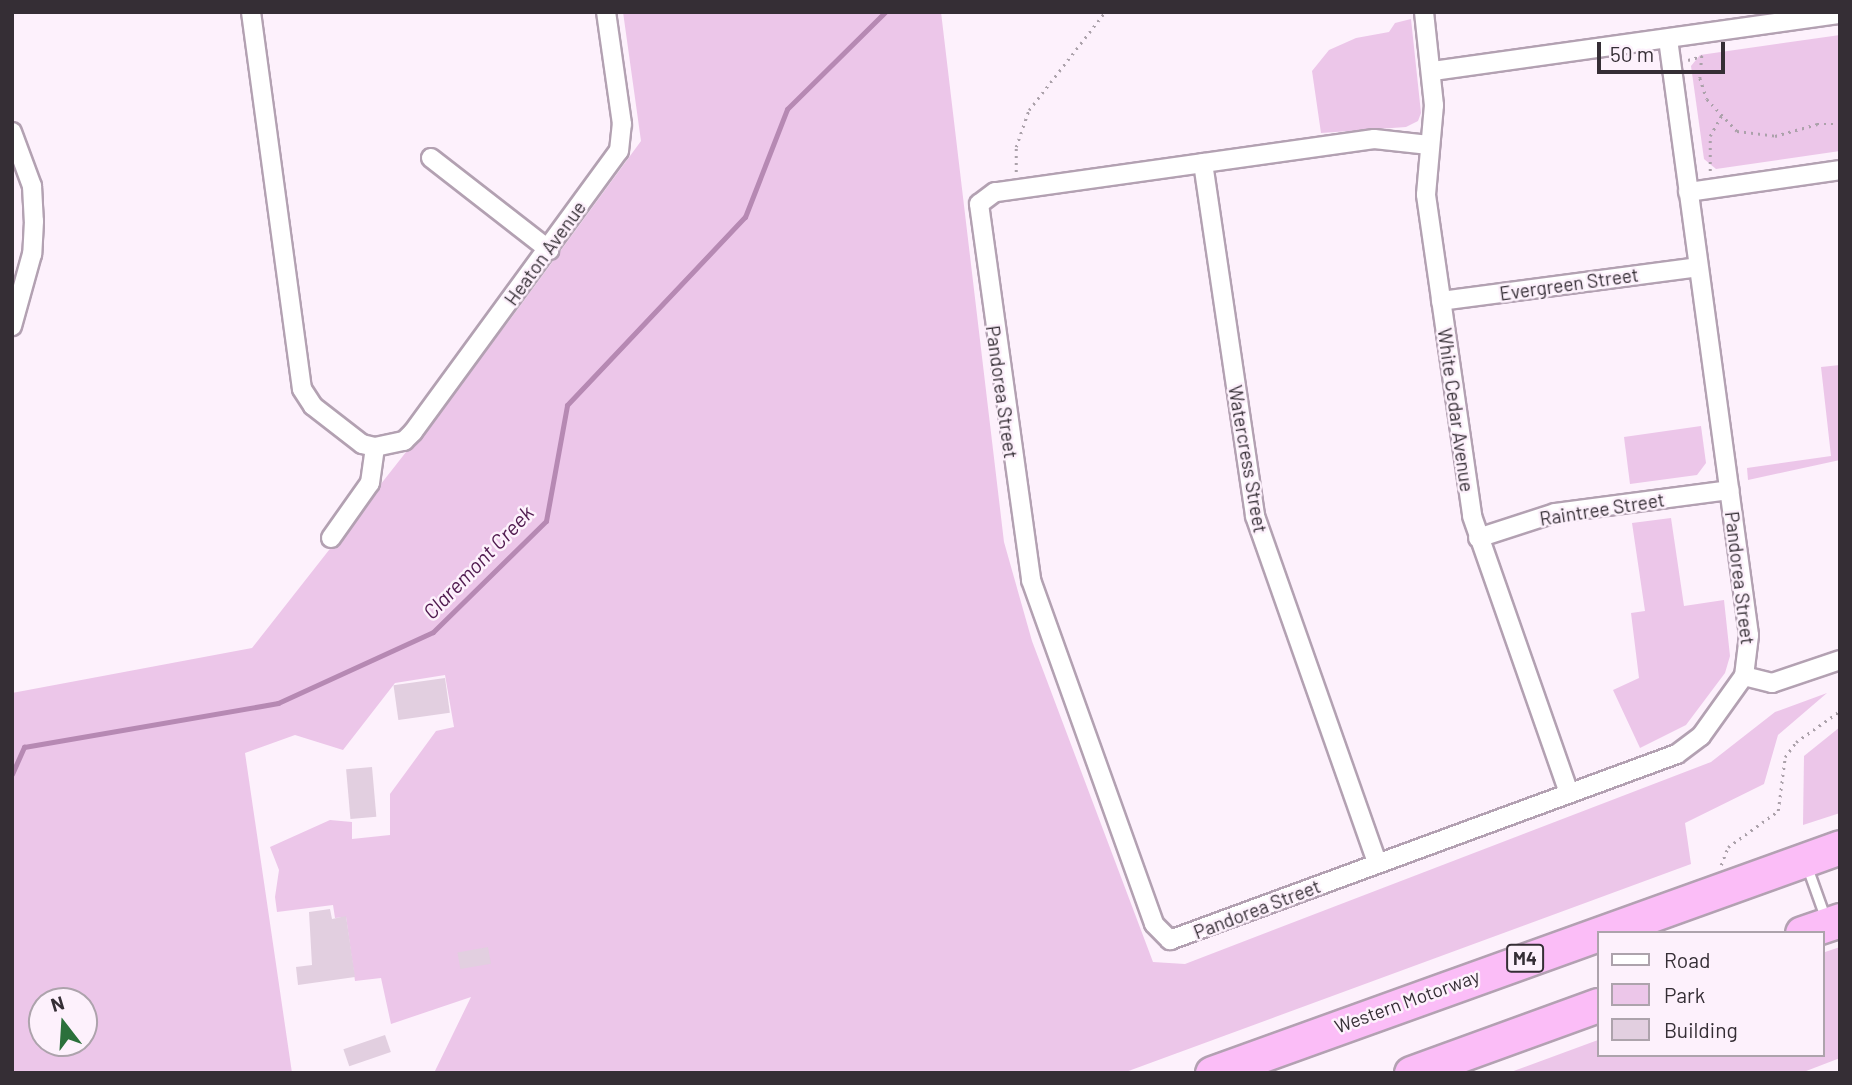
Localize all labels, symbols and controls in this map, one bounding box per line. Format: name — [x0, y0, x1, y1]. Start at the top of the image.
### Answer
scale bar — [1600, 28, 1728, 72]
text: 50 m — [1610, 41, 1654, 66]
street label: Heaton Avenue — [499, 196, 591, 310]
street label: Evergreen Street — [1498, 263, 1640, 305]
street label: Pandorea Street — [981, 324, 1023, 460]
street label: White Cedar Avenue — [1433, 327, 1479, 493]
street label: Watercress Street — [1224, 384, 1272, 534]
street label: Raintree Street — [1538, 488, 1666, 530]
water label: Claremont Creek — [417, 500, 539, 624]
street label: Pandorea Street — [1721, 510, 1759, 646]
street label: Pandorea Street — [1190, 874, 1324, 944]
legend — [1596, 931, 1824, 1057]
road number: M4 — [1506, 944, 1544, 973]
text: Road — [1664, 947, 1710, 972]
street label: Western Motorway — [1331, 964, 1483, 1038]
text: Park — [1664, 982, 1705, 1007]
north arrow — [28, 987, 98, 1057]
text: N — [48, 991, 67, 1016]
text: Building — [1664, 1017, 1738, 1042]

